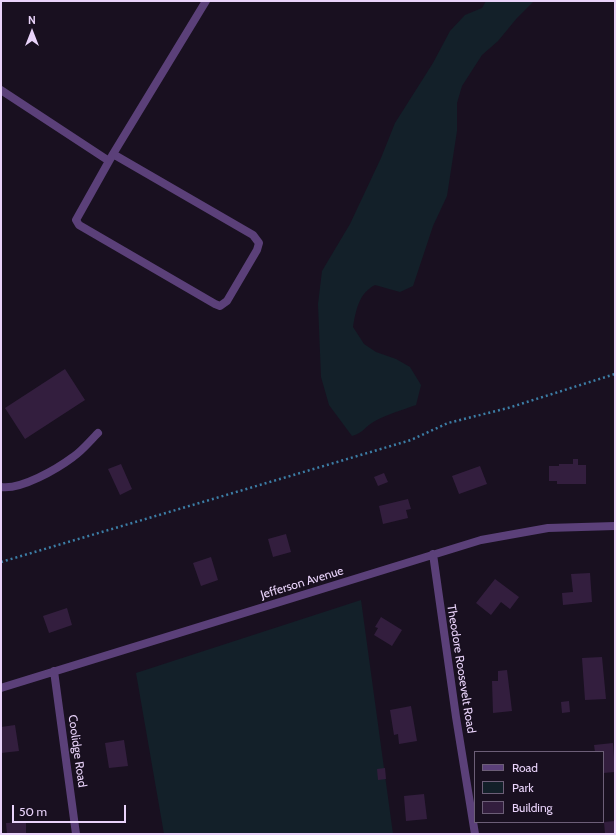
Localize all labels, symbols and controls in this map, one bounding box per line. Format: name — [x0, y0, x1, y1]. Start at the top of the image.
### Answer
north arrow — [12, 12, 52, 52]
text: N — [28, 13, 36, 27]
street label: Jefferson Avenue — [259, 564, 345, 602]
street label: Theodore Roosevelt Road — [444, 604, 478, 734]
street label: Coolidge Road — [65, 714, 89, 788]
legend — [474, 751, 604, 823]
text: Road — [512, 760, 538, 775]
text: Park — [512, 780, 534, 795]
scale bar — [14, 797, 128, 823]
text: Building — [512, 800, 553, 815]
text: 50 m — [19, 804, 47, 819]

